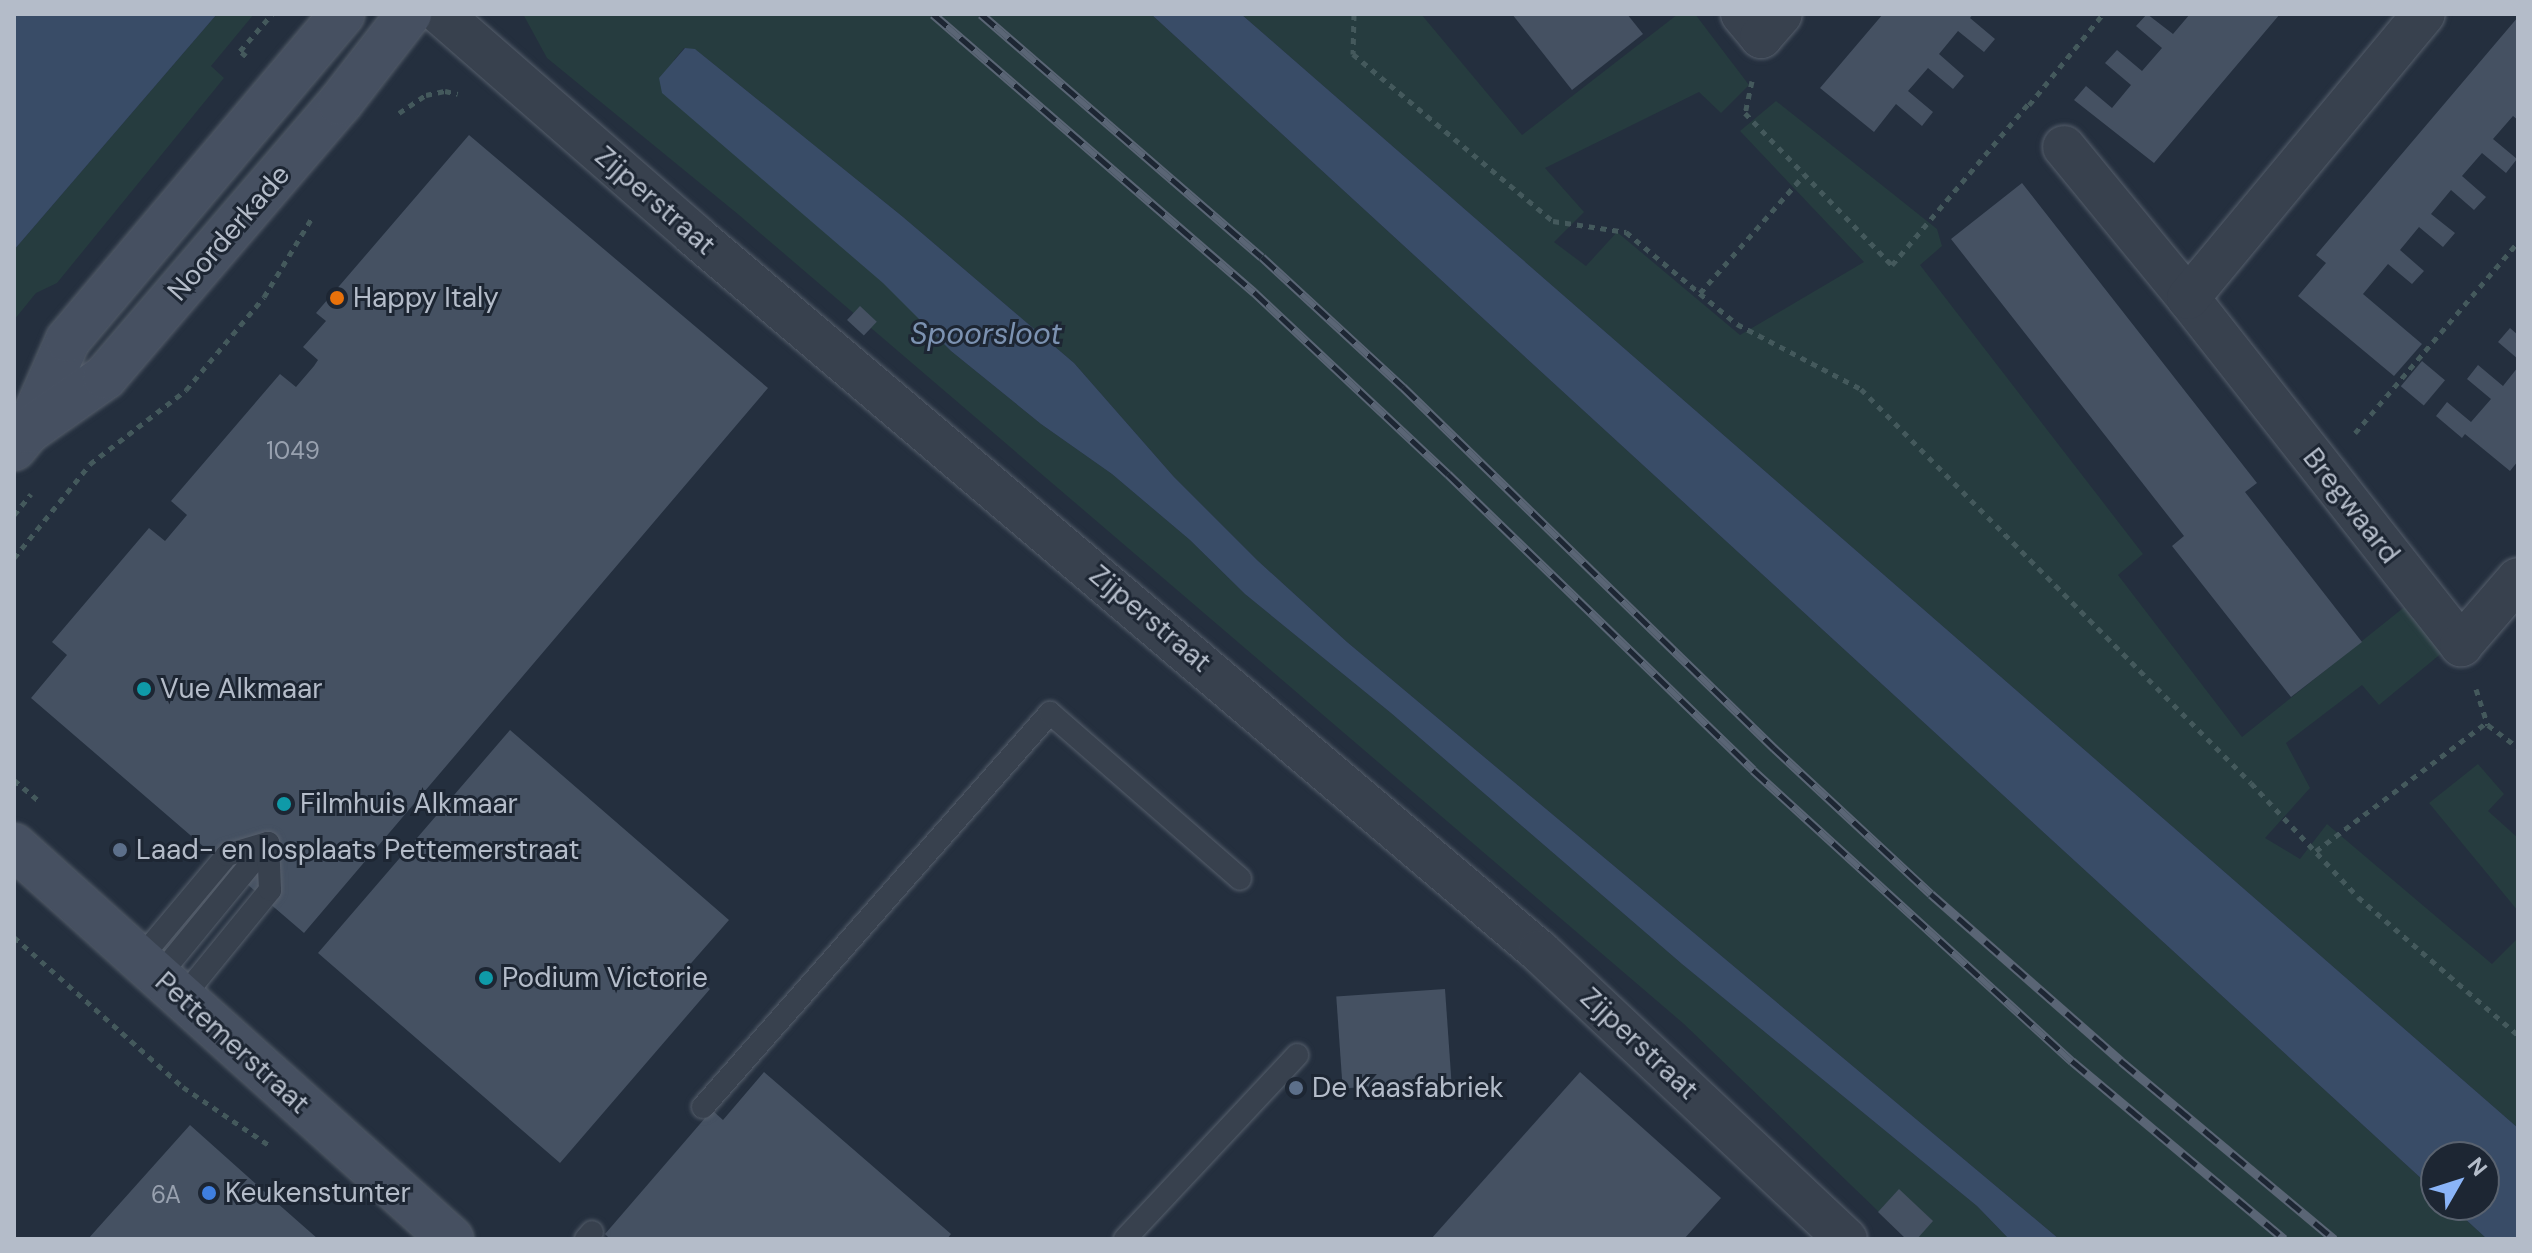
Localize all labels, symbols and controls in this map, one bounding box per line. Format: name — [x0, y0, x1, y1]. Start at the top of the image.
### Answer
street label: Zijperstraat — [588, 140, 722, 262]
street label: Noorderkade — [161, 158, 297, 308]
place label: Happy Italy — [353, 281, 499, 315]
marker: Happy Italy — [328, 289, 346, 307]
water label: Spoorsloot — [910, 316, 1062, 352]
house number: 1049 — [266, 437, 320, 465]
street label: Bregwaard — [2296, 442, 2406, 570]
street label: Zijperstraat — [1082, 558, 1218, 680]
place label: Vue Alkmaar — [160, 672, 323, 706]
marker: Vue Alkmaar — [135, 680, 153, 698]
place label: Filmhuis Alkmaar — [300, 787, 518, 821]
marker: Filmhuis Alkmaar — [275, 795, 293, 813]
place label: Laad- en losplaats Pettemerstraat — [136, 833, 579, 867]
marker: Laad- en losplaats Pettemerstraat — [111, 841, 129, 859]
place label: Podium Victorie — [502, 961, 708, 995]
street label: Pettemerstraat — [148, 965, 316, 1121]
marker: Podium Victorie — [477, 969, 495, 987]
street label: Zijperstraat — [1573, 981, 1705, 1107]
place label: De Kaasfabriek — [1312, 1071, 1504, 1105]
marker: De Kaasfabriek — [1287, 1079, 1305, 1097]
north arrow — [2420, 1141, 2500, 1221]
text: N — [2461, 1151, 2494, 1182]
place label: Keukenstunter — [225, 1176, 411, 1210]
house number: 6A — [151, 1181, 181, 1209]
marker: Keukenstunter — [200, 1184, 218, 1202]

